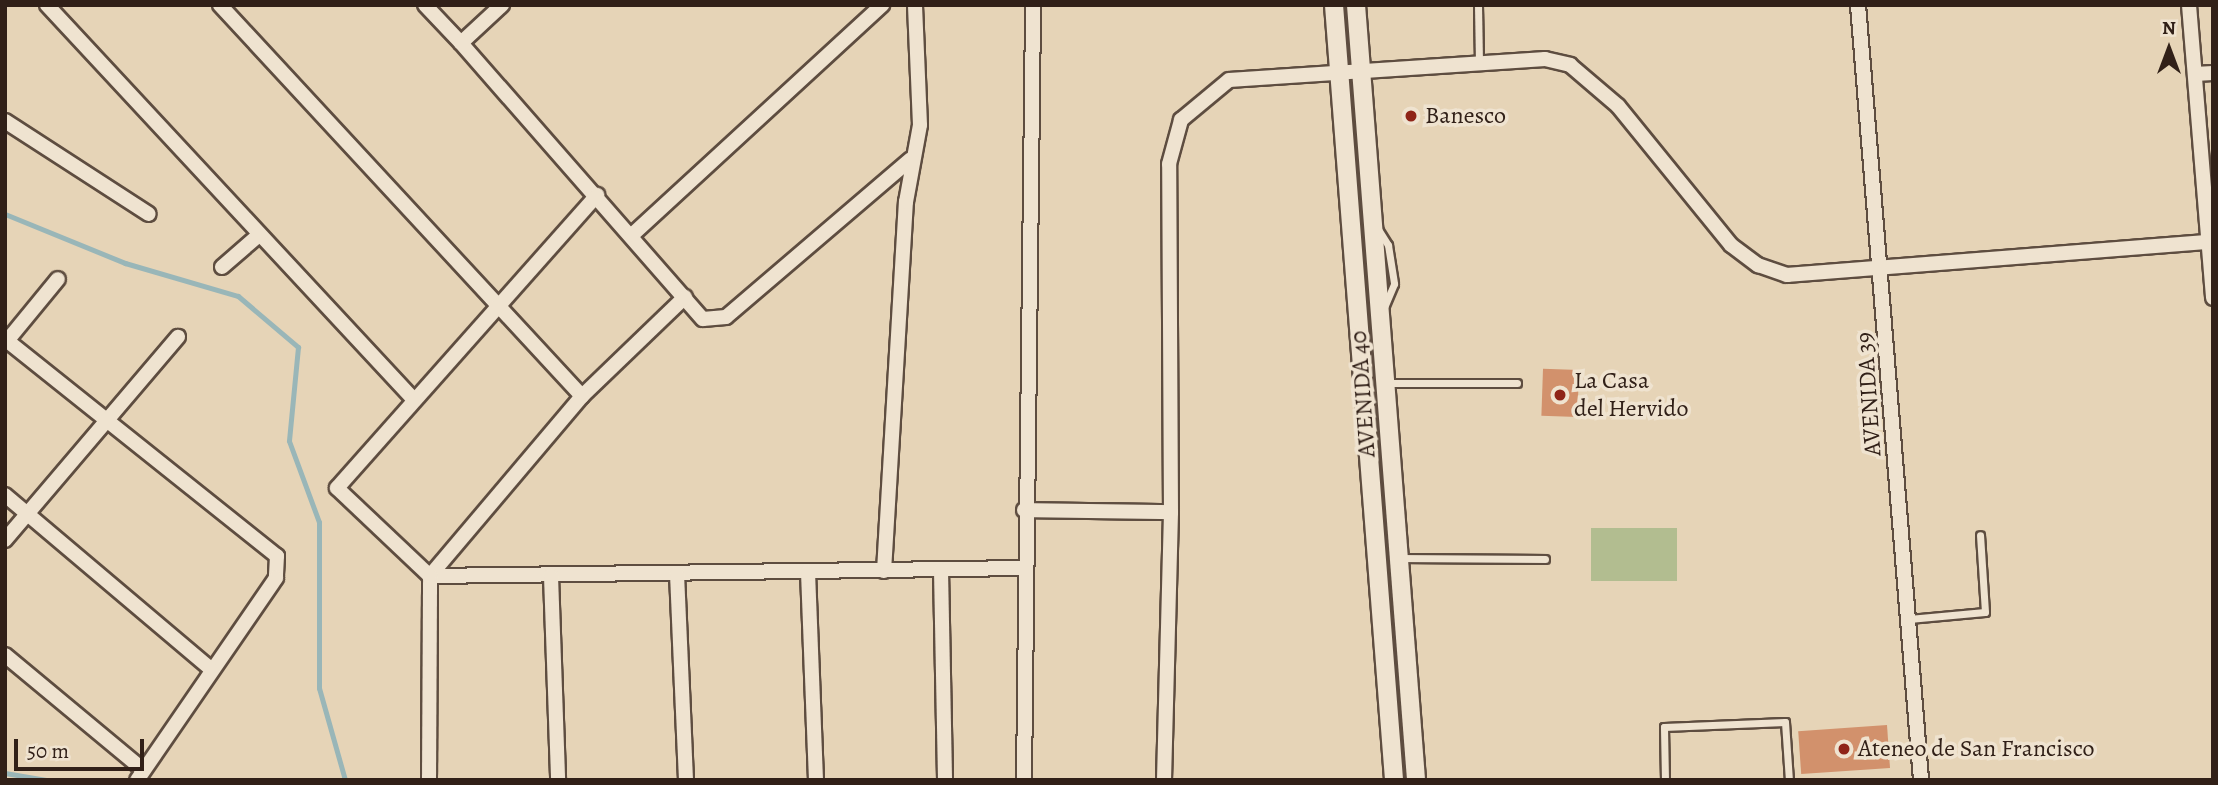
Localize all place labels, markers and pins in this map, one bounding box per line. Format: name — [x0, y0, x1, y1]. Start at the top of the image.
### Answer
place label: Banesco — [1425, 102, 1506, 130]
marker: Banesco — [1403, 108, 1419, 124]
place label: La Casa del Hervido — [1574, 367, 1688, 423]
marker: La Casa del Hervido — [1552, 387, 1568, 403]
place label: Ateneo de San Francisco — [1858, 735, 2094, 763]
marker: Ateneo de San Francisco — [1836, 741, 1852, 757]

